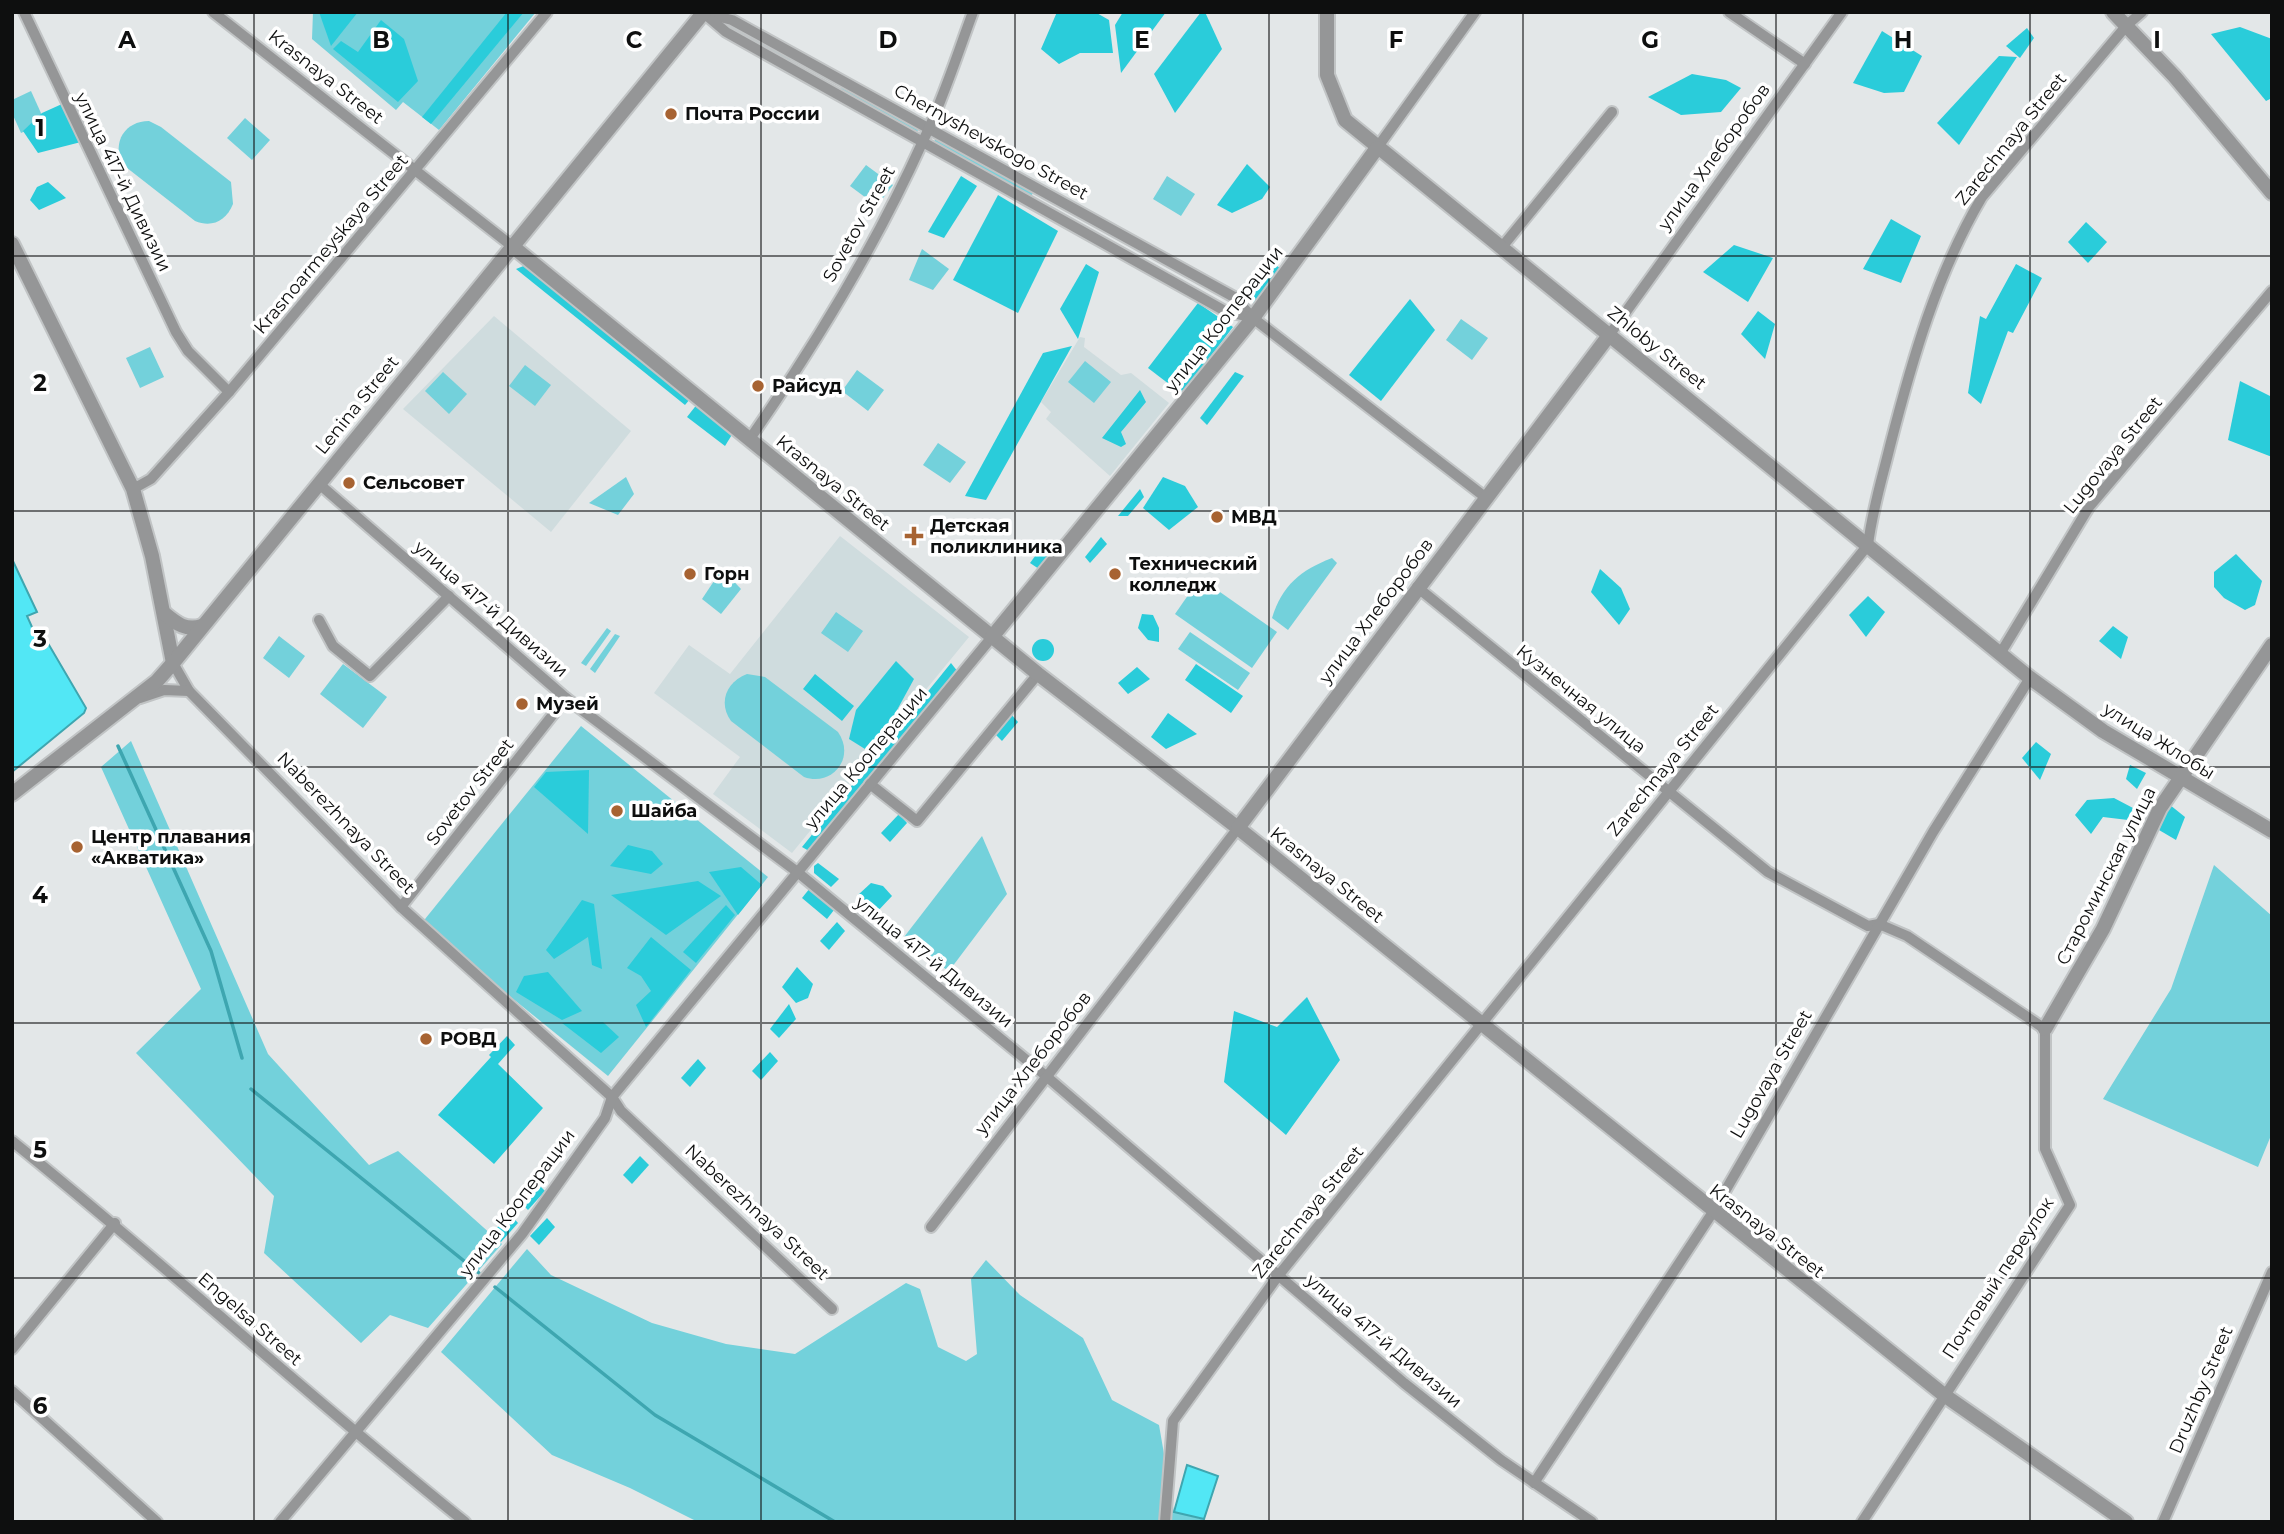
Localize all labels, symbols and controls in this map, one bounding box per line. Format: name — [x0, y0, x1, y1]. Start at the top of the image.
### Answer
street label: Krasnaya Street — [264, 25, 388, 129]
text: A — [117, 26, 136, 54]
text: B — [372, 26, 390, 54]
text: C — [626, 26, 643, 54]
text: D — [879, 26, 898, 54]
text: E — [1134, 26, 1150, 54]
text: F — [1389, 26, 1404, 54]
text: G — [1641, 26, 1659, 54]
text: H — [1894, 26, 1912, 54]
text: I — [2153, 26, 2161, 54]
street label: Zarechnaya Street — [1951, 68, 2071, 210]
street label: Chernyshevskogo Street — [890, 79, 1092, 205]
street label: улица Хлеборобов — [1653, 79, 1775, 236]
street label: улица 417-й Дивизии — [70, 88, 176, 275]
place label: Почта России — [685, 103, 820, 125]
marker: Почта России — [663, 106, 679, 122]
text: 1 — [35, 114, 45, 142]
street label: Krasnoarmeyskaya Street — [249, 150, 413, 338]
street label: Sovetov Street — [818, 162, 900, 286]
street label: улица Кооперации — [1160, 242, 1288, 397]
street label: Zhloby Street — [1603, 301, 1711, 395]
street label: Lenina Street — [311, 351, 403, 459]
text: 2 — [33, 369, 47, 397]
place label: Райсуд — [772, 375, 842, 397]
marker: Райсуд — [750, 378, 766, 394]
street label: Lugovaya Street — [2059, 392, 2167, 518]
street label: Krasnaya Street — [772, 430, 894, 536]
place label: Сельсовет — [363, 472, 465, 494]
marker: Сельсовет — [341, 475, 357, 491]
place label: МВД — [1231, 506, 1277, 528]
marker: МВД — [1209, 509, 1225, 525]
place label: Детская поликлиника — [930, 515, 1063, 558]
marker: Детская поликлиника — [904, 526, 924, 546]
street label: улица Хлеборобов — [1314, 534, 1438, 689]
street label: улица 417-й Дивизии — [409, 535, 573, 682]
place label: Технический колледж — [1129, 553, 1257, 596]
place label: Горн — [704, 563, 749, 585]
marker: Горн — [682, 566, 698, 582]
marker: Технический колледж — [1107, 566, 1123, 582]
text: 3 — [32, 625, 47, 653]
street label: Кузнечная улица — [1512, 640, 1650, 758]
street label: улица Кооперации — [799, 682, 932, 834]
place label: Музей — [536, 693, 599, 715]
marker: Музей — [514, 696, 530, 712]
street label: улица Жлобы — [2098, 697, 2219, 784]
street label: Zarechnaya Street — [1603, 699, 1723, 841]
street label: Sovetov Street — [422, 734, 518, 850]
street label: Naberezhnaya Street — [272, 747, 420, 899]
street label: Староминская улица — [2052, 783, 2160, 969]
place label: Шайба — [631, 800, 697, 822]
marker: Шайба — [609, 803, 625, 819]
street label: Krasnaya Street — [1266, 822, 1388, 928]
place label: Центр плавания «Акватика» — [91, 826, 251, 869]
marker: Центр плавания «Акватика» — [69, 839, 85, 855]
text: 4 — [32, 881, 48, 909]
street label: улица 417-й Дивизии — [850, 891, 1017, 1033]
street label: улица Хлеборобов — [969, 987, 1096, 1140]
street label: Lugovaya Street — [1725, 1006, 1817, 1142]
place label: РОВД — [440, 1028, 497, 1050]
marker: РОВД — [418, 1031, 434, 1047]
street label: улица Кооперации — [454, 1125, 580, 1282]
text: 5 — [33, 1136, 47, 1164]
street label: Naberezhnaya Street — [680, 1139, 834, 1285]
street label: Zarechnaya Street — [1248, 1141, 1368, 1283]
street label: Krasnaya Street — [1705, 1179, 1829, 1283]
street label: Почтовый переулок — [1938, 1193, 2059, 1363]
street label: Engelsa Street — [193, 1268, 307, 1370]
street label: улица 417-й Дивизии — [1301, 1269, 1466, 1413]
street label: Druzhby Street — [2164, 1323, 2238, 1457]
text: 6 — [33, 1392, 48, 1420]

